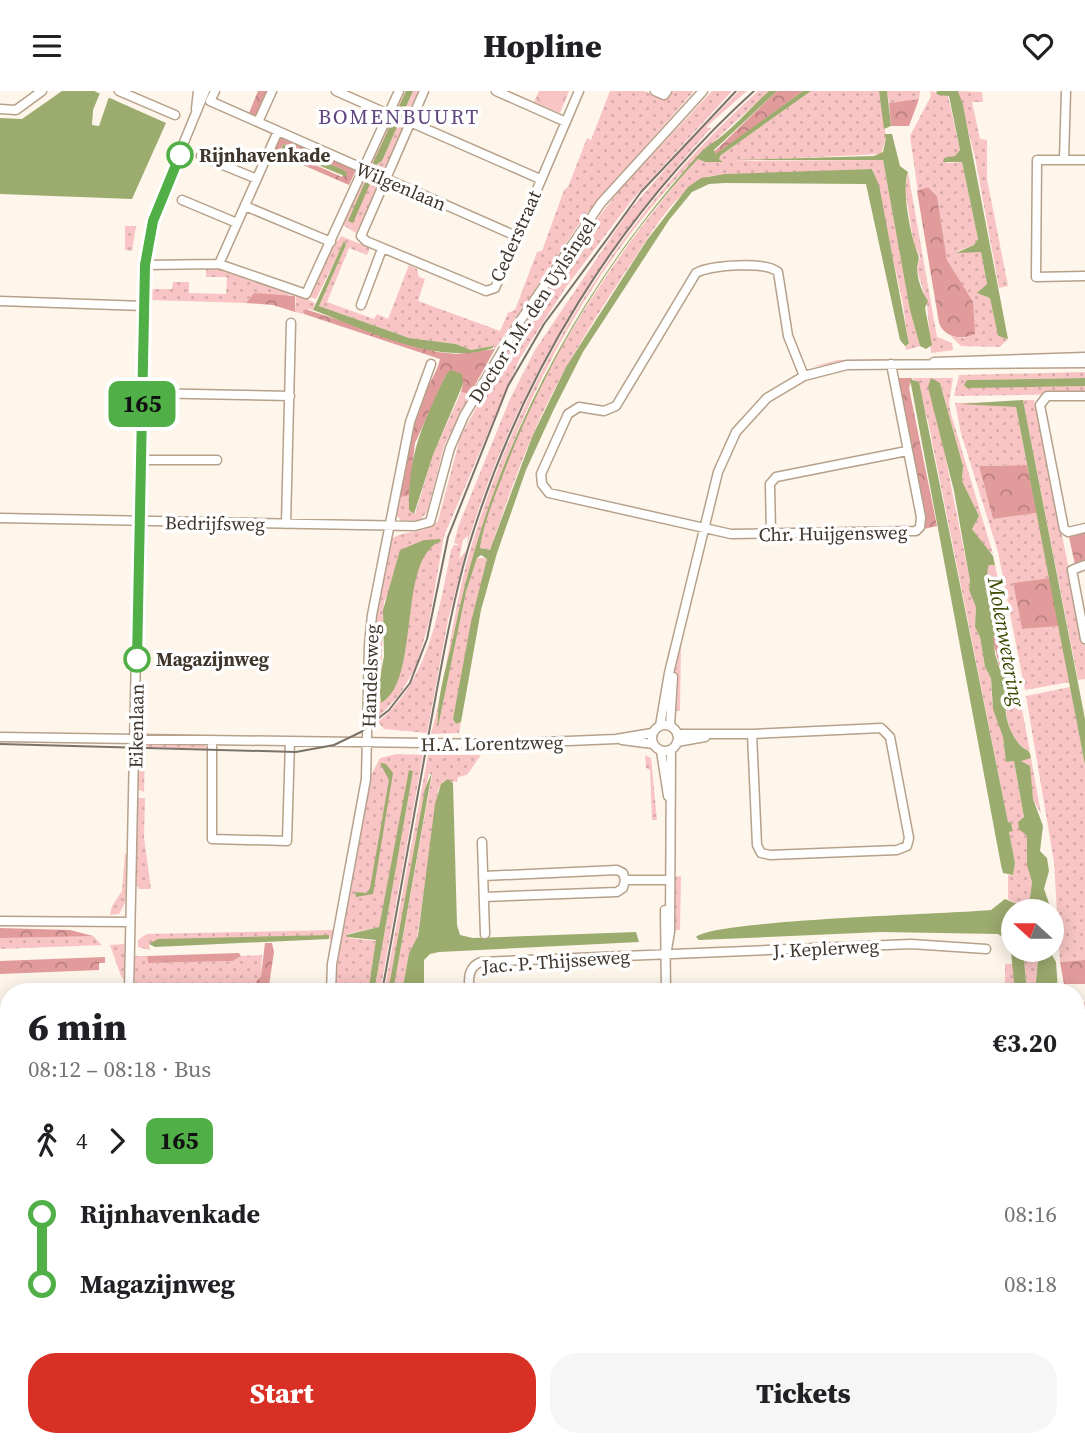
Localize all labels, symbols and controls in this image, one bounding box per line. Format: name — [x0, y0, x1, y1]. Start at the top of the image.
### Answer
text: Hopline — [483, 24, 602, 68]
icon: menu — [28, 27, 66, 65]
icon: heart — [1019, 27, 1057, 65]
district label: BOMENBUURT — [318, 102, 480, 131]
marker: Rijnhavenkade — [167, 142, 193, 168]
place label: Rijnhavenkade — [199, 142, 331, 168]
street label: Wilgenlaan — [352, 155, 450, 217]
street label: Cederstraat — [483, 185, 547, 286]
street label: Doctor J.M. den Uylsingel — [462, 212, 602, 408]
line badge: 165 — [102, 381, 182, 427]
text: 165 — [122, 387, 162, 420]
street label: Bedrijfsweg — [165, 509, 265, 537]
street label: Chr. Huijgensweg — [758, 519, 908, 547]
water label: Molenwetering — [981, 574, 1032, 710]
street label: Handelsweg — [355, 624, 385, 728]
marker: Magazijnweg — [124, 646, 150, 672]
place label: Magazijnweg — [156, 646, 270, 672]
street label: Eikenlaan — [122, 683, 150, 769]
street label: H.A. Lorentzweg — [420, 729, 564, 757]
north arrow — [1001, 899, 1064, 963]
map controls — [1001, 899, 1064, 962]
street label: J. Keplerweg — [771, 932, 880, 964]
street label: Jac. P. Thijsseweg — [480, 943, 631, 979]
text: 6 min — [28, 1001, 127, 1053]
text: €3.20 — [993, 1025, 1057, 1061]
text: 08:12 – 08:18 · Bus — [28, 1053, 211, 1085]
icon: walk — [28, 1122, 66, 1160]
icon: forward — [98, 1122, 136, 1160]
text: 165 — [160, 1124, 199, 1157]
text: 4 — [76, 1125, 88, 1157]
text: Rijnhavenkade — [80, 1196, 260, 1232]
text: 08:16 — [1004, 1198, 1057, 1230]
text: Magazijnweg — [80, 1266, 235, 1302]
text: 08:18 — [1004, 1268, 1057, 1300]
button: Start — [28, 1353, 536, 1433]
button: Tickets — [550, 1353, 1057, 1433]

